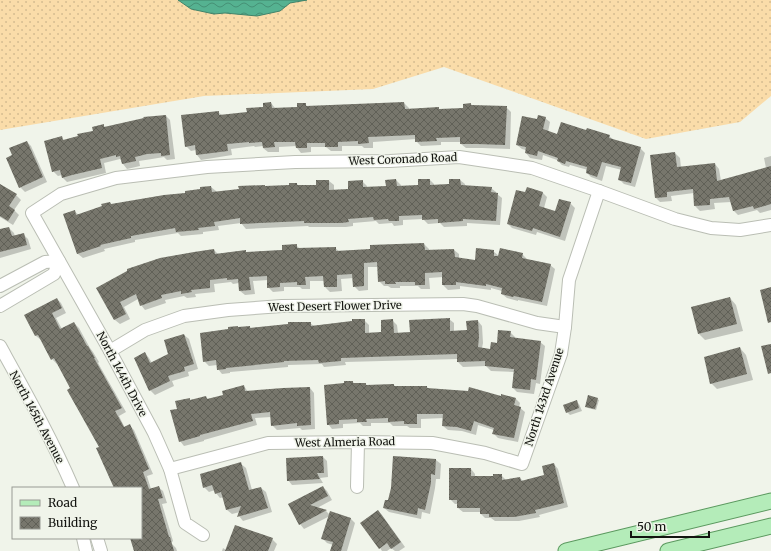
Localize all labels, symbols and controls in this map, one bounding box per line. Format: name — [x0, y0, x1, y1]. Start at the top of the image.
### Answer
street label: West Coronado Road — [347, 150, 458, 168]
street label: West Desert Flower Drive — [267, 298, 402, 314]
street label: North 144th Drive — [94, 329, 150, 419]
street label: North 143rd Avenue — [521, 346, 567, 448]
street label: North 145th Avenue — [7, 368, 67, 466]
street label: West Almeria Road — [294, 434, 396, 450]
legend — [12, 487, 142, 539]
text: Road — [48, 495, 77, 510]
scale bar — [631, 513, 709, 539]
text: Building — [48, 515, 98, 530]
text: 50 m — [637, 519, 666, 534]

